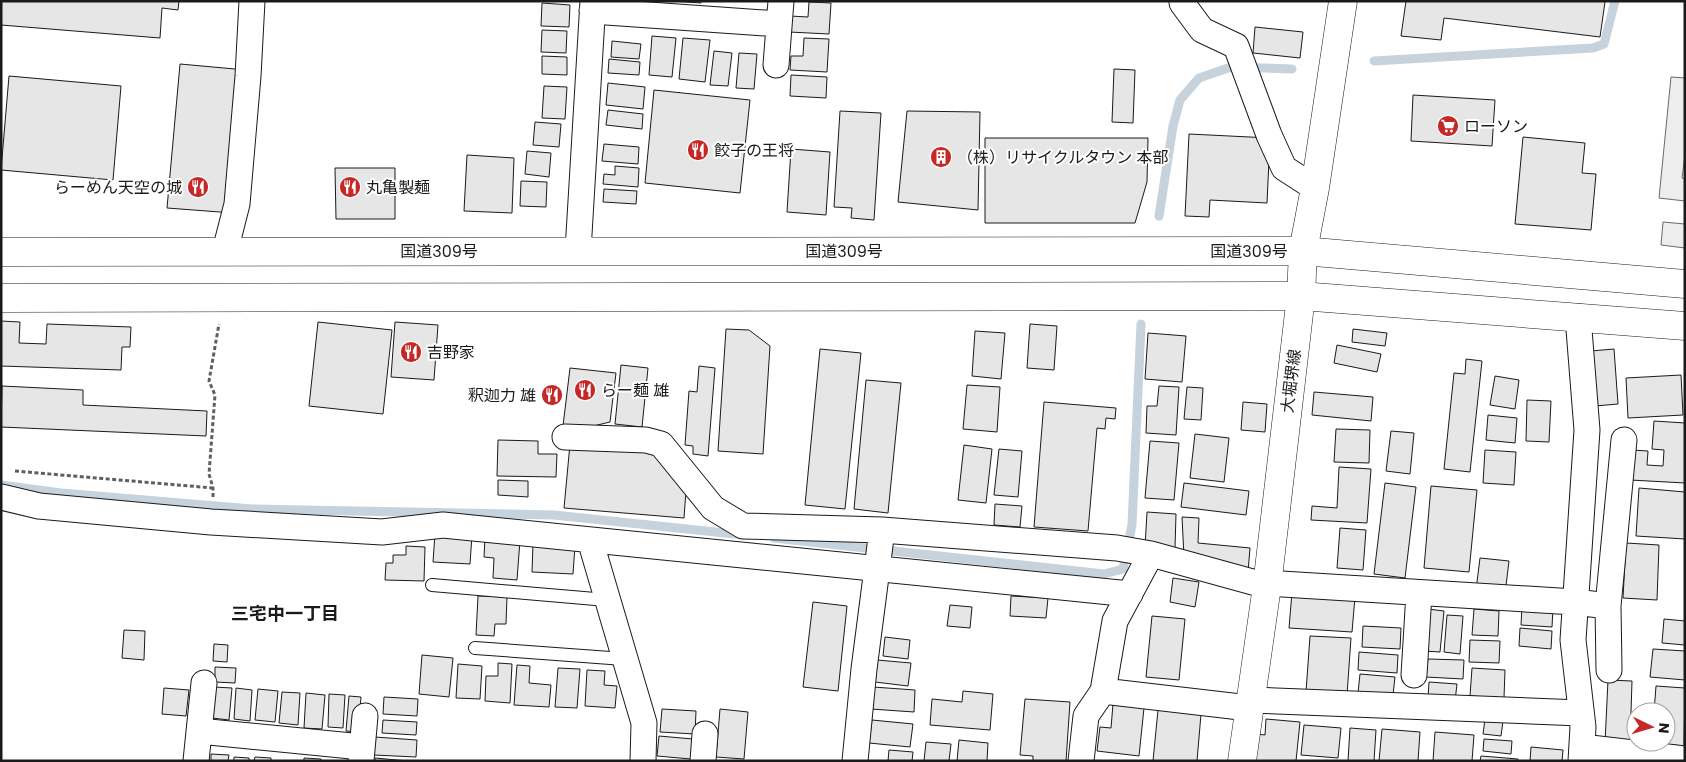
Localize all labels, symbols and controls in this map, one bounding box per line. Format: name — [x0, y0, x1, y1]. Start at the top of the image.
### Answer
supermarket icon: ローソン — [1436, 114, 1460, 138]
place label: ローソン — [1464, 115, 1528, 138]
restaurant icon: 餃子の王将 — [686, 138, 710, 162]
place label: 餃子の王将 — [714, 139, 794, 162]
building icon: （株）リサイクルタウン 本部 — [929, 145, 953, 169]
place label: （株）リサイクルタウン 本部 — [957, 146, 1168, 169]
restaurant icon: らーめん天空の城 — [186, 175, 210, 199]
restaurant icon: 丸亀製麺 — [338, 175, 362, 199]
place label: らーめん天空の城 — [54, 176, 182, 199]
place label: 丸亀製麺 — [366, 176, 430, 199]
street label: 国道309号 — [400, 240, 478, 263]
street label: 国道309号 — [805, 240, 883, 263]
street label: 国道309号 — [1210, 240, 1288, 263]
restaurant icon: 吉野家 — [399, 340, 423, 364]
place label: 吉野家 — [427, 341, 475, 364]
street label: 大堀堺線 — [1276, 348, 1306, 414]
restaurant icon: らー麺 雄 — [573, 378, 597, 402]
place label: らー麺 雄 — [601, 379, 669, 402]
restaurant icon: 釈迦力 雄 — [540, 383, 564, 407]
place label: 釈迦力 雄 — [468, 384, 536, 407]
district label: 三宅中一丁目 — [231, 601, 339, 626]
north arrow — [1626, 702, 1676, 752]
text: N — [1654, 722, 1674, 734]

